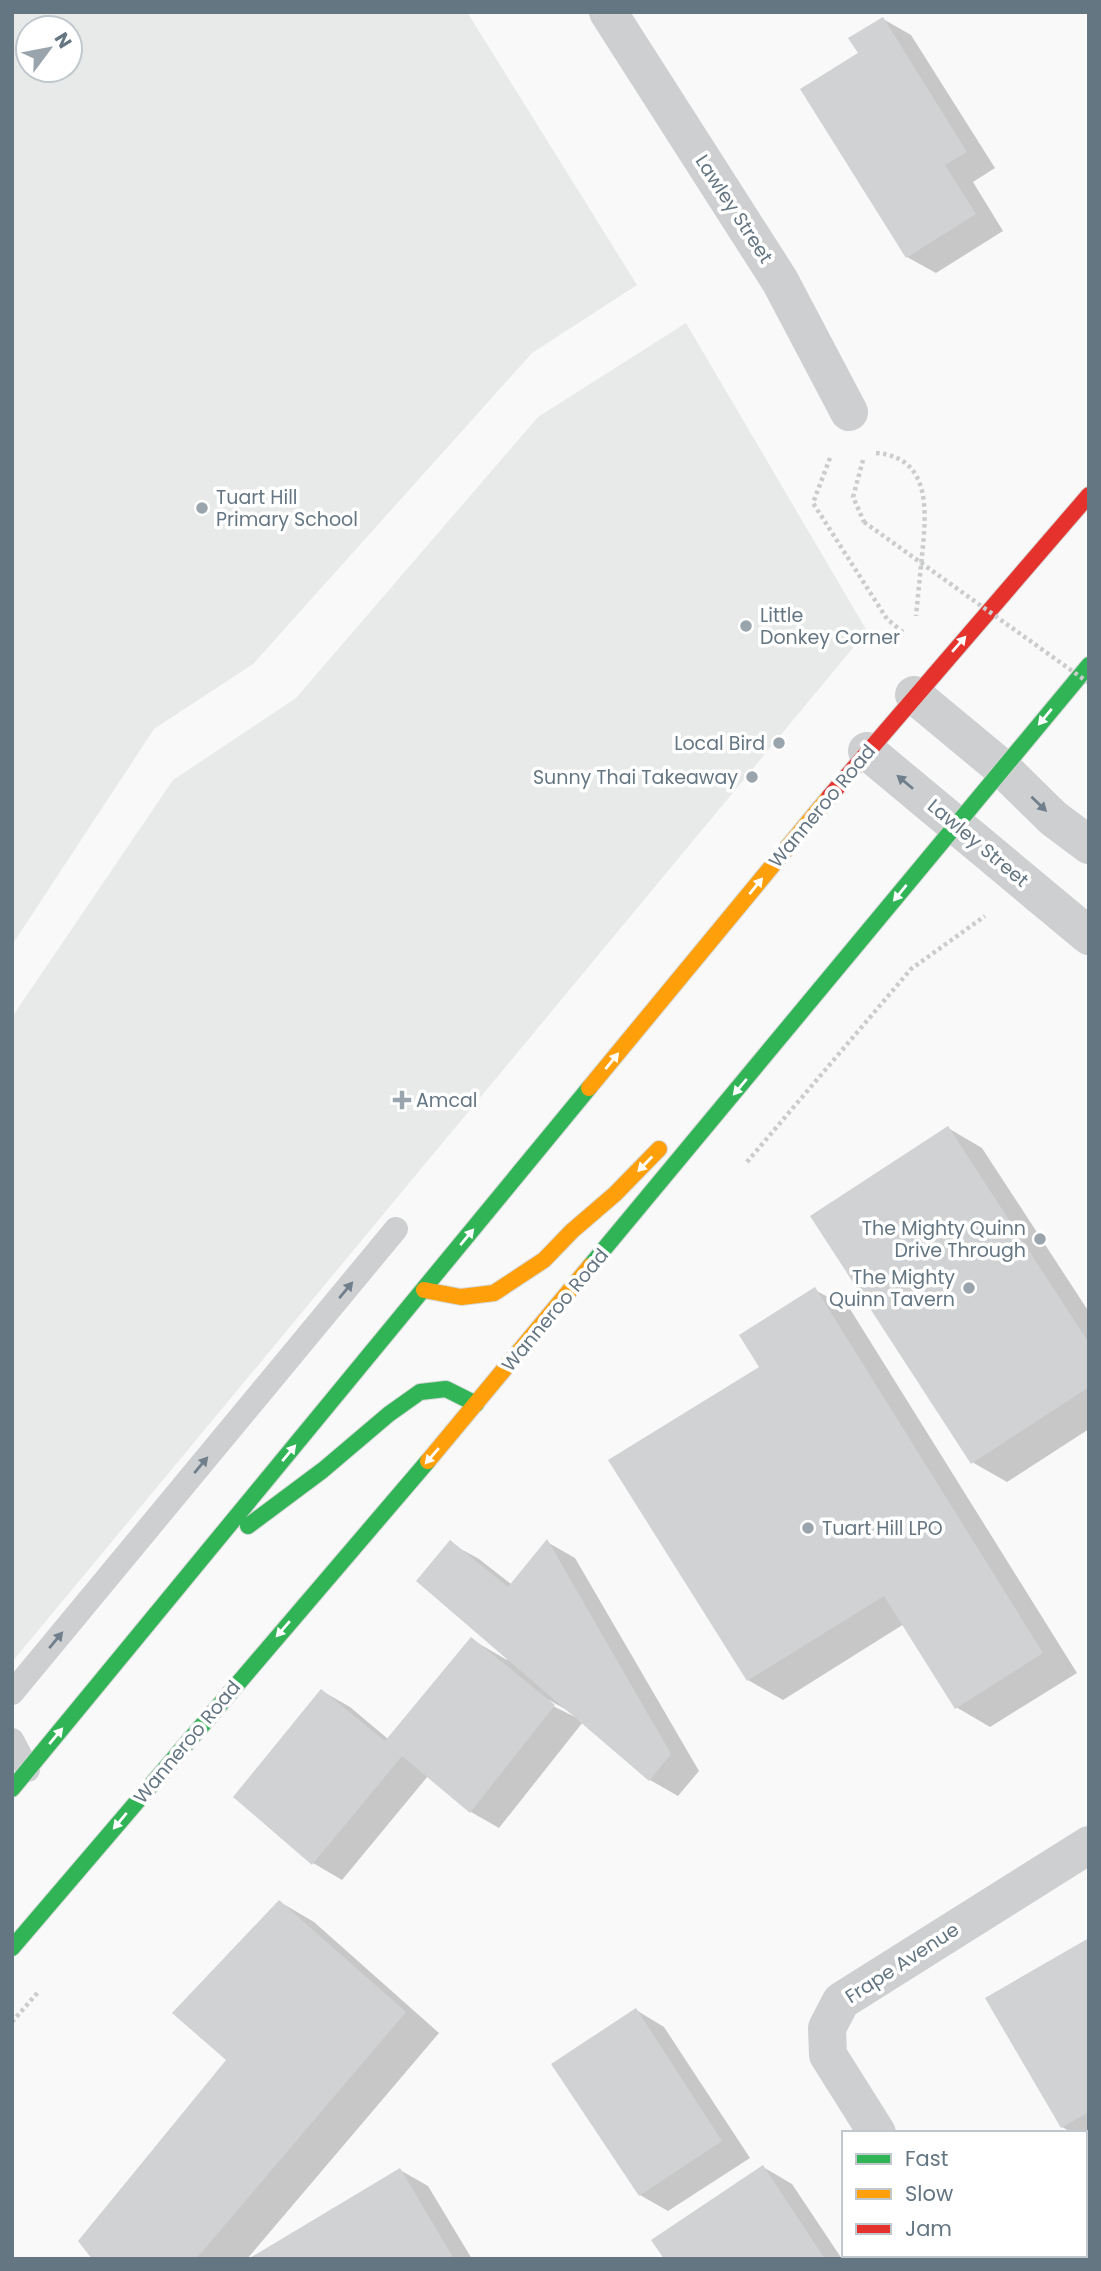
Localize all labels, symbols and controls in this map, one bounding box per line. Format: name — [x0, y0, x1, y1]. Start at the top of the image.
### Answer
north arrow — [14, 14, 84, 84]
text: N — [48, 27, 78, 53]
street label: Lawley Street — [689, 149, 779, 269]
place label: Tuart Hill Primary School — [216, 484, 358, 533]
marker: Tuart Hill Primary School — [194, 500, 210, 516]
place label: Little Donkey Corner — [760, 602, 900, 651]
marker: Little Donkey Corner — [738, 618, 754, 634]
one-way arrow — [951, 635, 966, 652]
one-way arrow — [1038, 709, 1053, 726]
place label: Local Bird — [674, 730, 765, 757]
marker: Local Bird — [771, 735, 787, 751]
street label: Wanneroo Road — [762, 739, 882, 873]
place label: Sunny Thai Takeaway — [533, 764, 738, 791]
marker: Sunny Thai Takeaway — [744, 769, 760, 785]
one-way arrow — [896, 775, 913, 790]
street label: Lawley Street — [922, 793, 1034, 893]
one-way arrow — [1031, 796, 1048, 813]
one-way arrow — [748, 877, 763, 894]
one-way arrow — [894, 884, 908, 902]
one-way arrow — [604, 1053, 619, 1071]
one-way arrow — [733, 1079, 748, 1096]
place label: Amcal — [416, 1087, 477, 1114]
marker: Amcal — [394, 1092, 410, 1108]
one-way arrow — [636, 1155, 653, 1172]
place label: The Mighty Quinn Drive Through — [862, 1215, 1026, 1264]
one-way arrow — [459, 1228, 475, 1246]
marker: The Mighty Quinn Drive Through — [1032, 1231, 1048, 1247]
street label: Wanneroo Road — [495, 1243, 615, 1377]
place label: The Mighty Quinn Tavern — [829, 1264, 955, 1313]
marker: The Mighty Quinn Tavern — [961, 1280, 977, 1296]
one-way arrow — [338, 1281, 353, 1298]
one-way arrow — [281, 1444, 297, 1462]
one-way arrow — [424, 1447, 440, 1465]
one-way arrow — [193, 1457, 208, 1474]
place label: Tuart Hill LPO — [822, 1515, 943, 1542]
marker: Tuart Hill LPO — [800, 1520, 816, 1536]
one-way arrow — [276, 1620, 291, 1637]
one-way arrow — [48, 1632, 63, 1649]
street label: Wanneroo Road — [127, 1675, 247, 1809]
one-way arrow — [48, 1728, 63, 1745]
one-way arrow — [113, 1812, 128, 1829]
street label: Frape Avenue — [840, 1916, 964, 2010]
legend — [842, 2131, 1087, 2257]
text: Fast — [905, 2144, 948, 2173]
text: Slow — [905, 2179, 953, 2208]
text: Jam — [905, 2214, 952, 2243]

